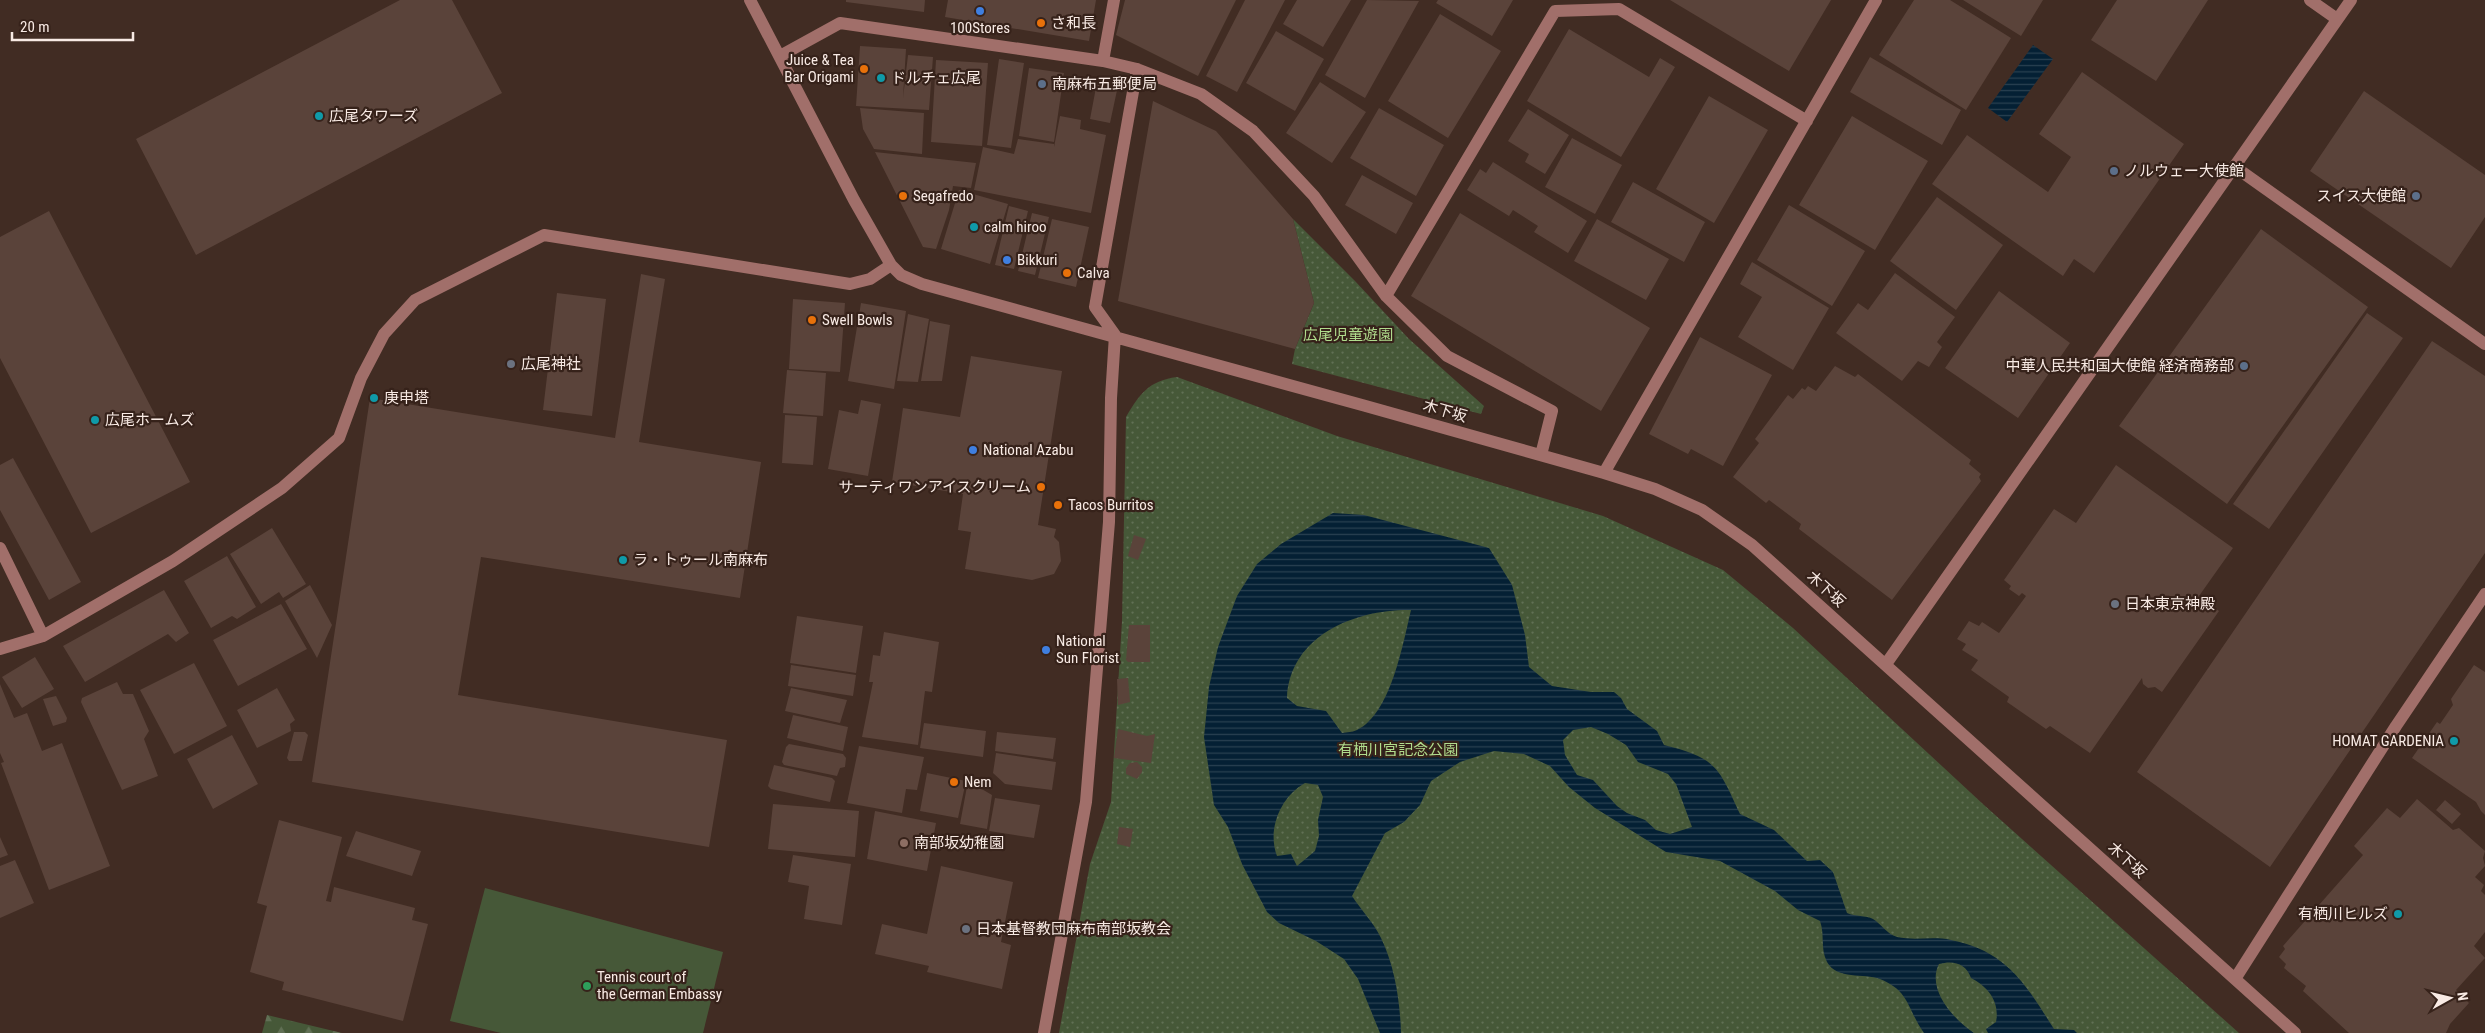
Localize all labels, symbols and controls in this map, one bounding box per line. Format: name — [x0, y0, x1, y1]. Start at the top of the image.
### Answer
marker: 100Stores — [974, 5, 986, 17]
scale bar — [12, 10, 134, 42]
place label: さ和長 — [1051, 14, 1096, 32]
marker: さ和長 — [1035, 17, 1047, 29]
text: 20 m — [20, 18, 50, 36]
place label: 100Stores — [950, 19, 1010, 37]
place label: Juice & Tea Bar Origami — [784, 51, 854, 86]
marker: Juice & Tea Bar Origami — [858, 63, 870, 75]
place label: ドルチェ広尾 — [891, 69, 981, 87]
marker: ドルチェ広尾 — [875, 72, 887, 84]
place label: 南麻布五郵便局 — [1052, 75, 1157, 93]
marker: 南麻布五郵便局 — [1036, 78, 1048, 90]
place label: 広尾タワーズ — [329, 107, 418, 125]
marker: 広尾タワーズ — [313, 110, 325, 122]
place label: ノルウェー大使館 — [2124, 162, 2244, 180]
marker: ノルウェー大使館 — [2108, 165, 2120, 177]
place label: Segafredo — [913, 187, 974, 205]
place label: スイス大使館 — [2316, 187, 2406, 205]
marker: Segafredo — [897, 190, 909, 202]
marker: スイス大使館 — [2410, 190, 2422, 202]
place label: calm hiroo — [984, 218, 1046, 236]
marker: calm hiroo — [968, 221, 980, 233]
place label: Bikkuri — [1017, 251, 1057, 269]
marker: Bikkuri — [1001, 254, 1013, 266]
place label: Calva — [1077, 264, 1110, 282]
marker: Calva — [1061, 267, 1073, 279]
place label: Swell Bowls — [822, 311, 893, 329]
marker: Swell Bowls — [806, 314, 818, 326]
park label: 広尾児童遊園 — [1303, 326, 1393, 344]
place label: 広尾神社 — [521, 355, 581, 373]
place label: 中華人民共和国大使館 経済商務部 — [2006, 357, 2234, 375]
marker: 広尾神社 — [505, 358, 517, 370]
marker: 中華人民共和国大使館 経済商務部 — [2238, 360, 2250, 372]
place label: 庚申塔 — [384, 389, 429, 407]
marker: 庚申塔 — [368, 392, 380, 404]
street label: 木下坂 — [1421, 396, 1469, 426]
place label: 広尾ホームズ — [105, 411, 195, 429]
marker: 広尾ホームズ — [89, 414, 101, 426]
place label: National Azabu — [983, 441, 1073, 459]
marker: National Azabu — [967, 444, 979, 456]
place label: サーティワンアイスクリーム — [839, 478, 1031, 496]
marker: サーティワンアイスクリーム — [1035, 481, 1047, 493]
place label: Tacos Burritos — [1068, 496, 1154, 514]
marker: Tacos Burritos — [1052, 499, 1064, 511]
place label: ラ・トゥール南麻布 — [633, 551, 768, 569]
marker: ラ・トゥール南麻布 — [617, 554, 629, 566]
street label: 木下坂 — [1803, 567, 1849, 611]
place label: 日本東京神殿 — [2125, 595, 2215, 613]
marker: 日本東京神殿 — [2109, 598, 2121, 610]
place label: National Sun Florist — [1056, 632, 1119, 667]
marker: National Sun Florist — [1040, 644, 1052, 656]
place label: HOMAT GARDENIA — [2332, 732, 2444, 750]
marker: HOMAT GARDENIA — [2448, 735, 2460, 747]
park label: 有栖川宮記念公園 — [1338, 741, 1458, 759]
place label: Nem — [964, 773, 992, 791]
marker: Nem — [948, 776, 960, 788]
place label: 南部坂幼稚園 — [914, 834, 1004, 852]
marker: 南部坂幼稚園 — [898, 837, 910, 849]
street label: 木下坂 — [2104, 838, 2150, 882]
place label: 有栖川ヒルズ — [2298, 905, 2388, 923]
marker: 有栖川ヒルズ — [2392, 908, 2404, 920]
place label: 日本基督教団麻布南部坂教会 — [976, 920, 1171, 938]
marker: 日本基督教団麻布南部坂教会 — [960, 923, 972, 935]
place label: Tennis court of the German Embassy — [597, 968, 722, 1003]
north arrow — [2425, 973, 2475, 1023]
marker: Tennis court of the German Embassy — [581, 980, 593, 992]
text: N — [2454, 991, 2471, 1002]

